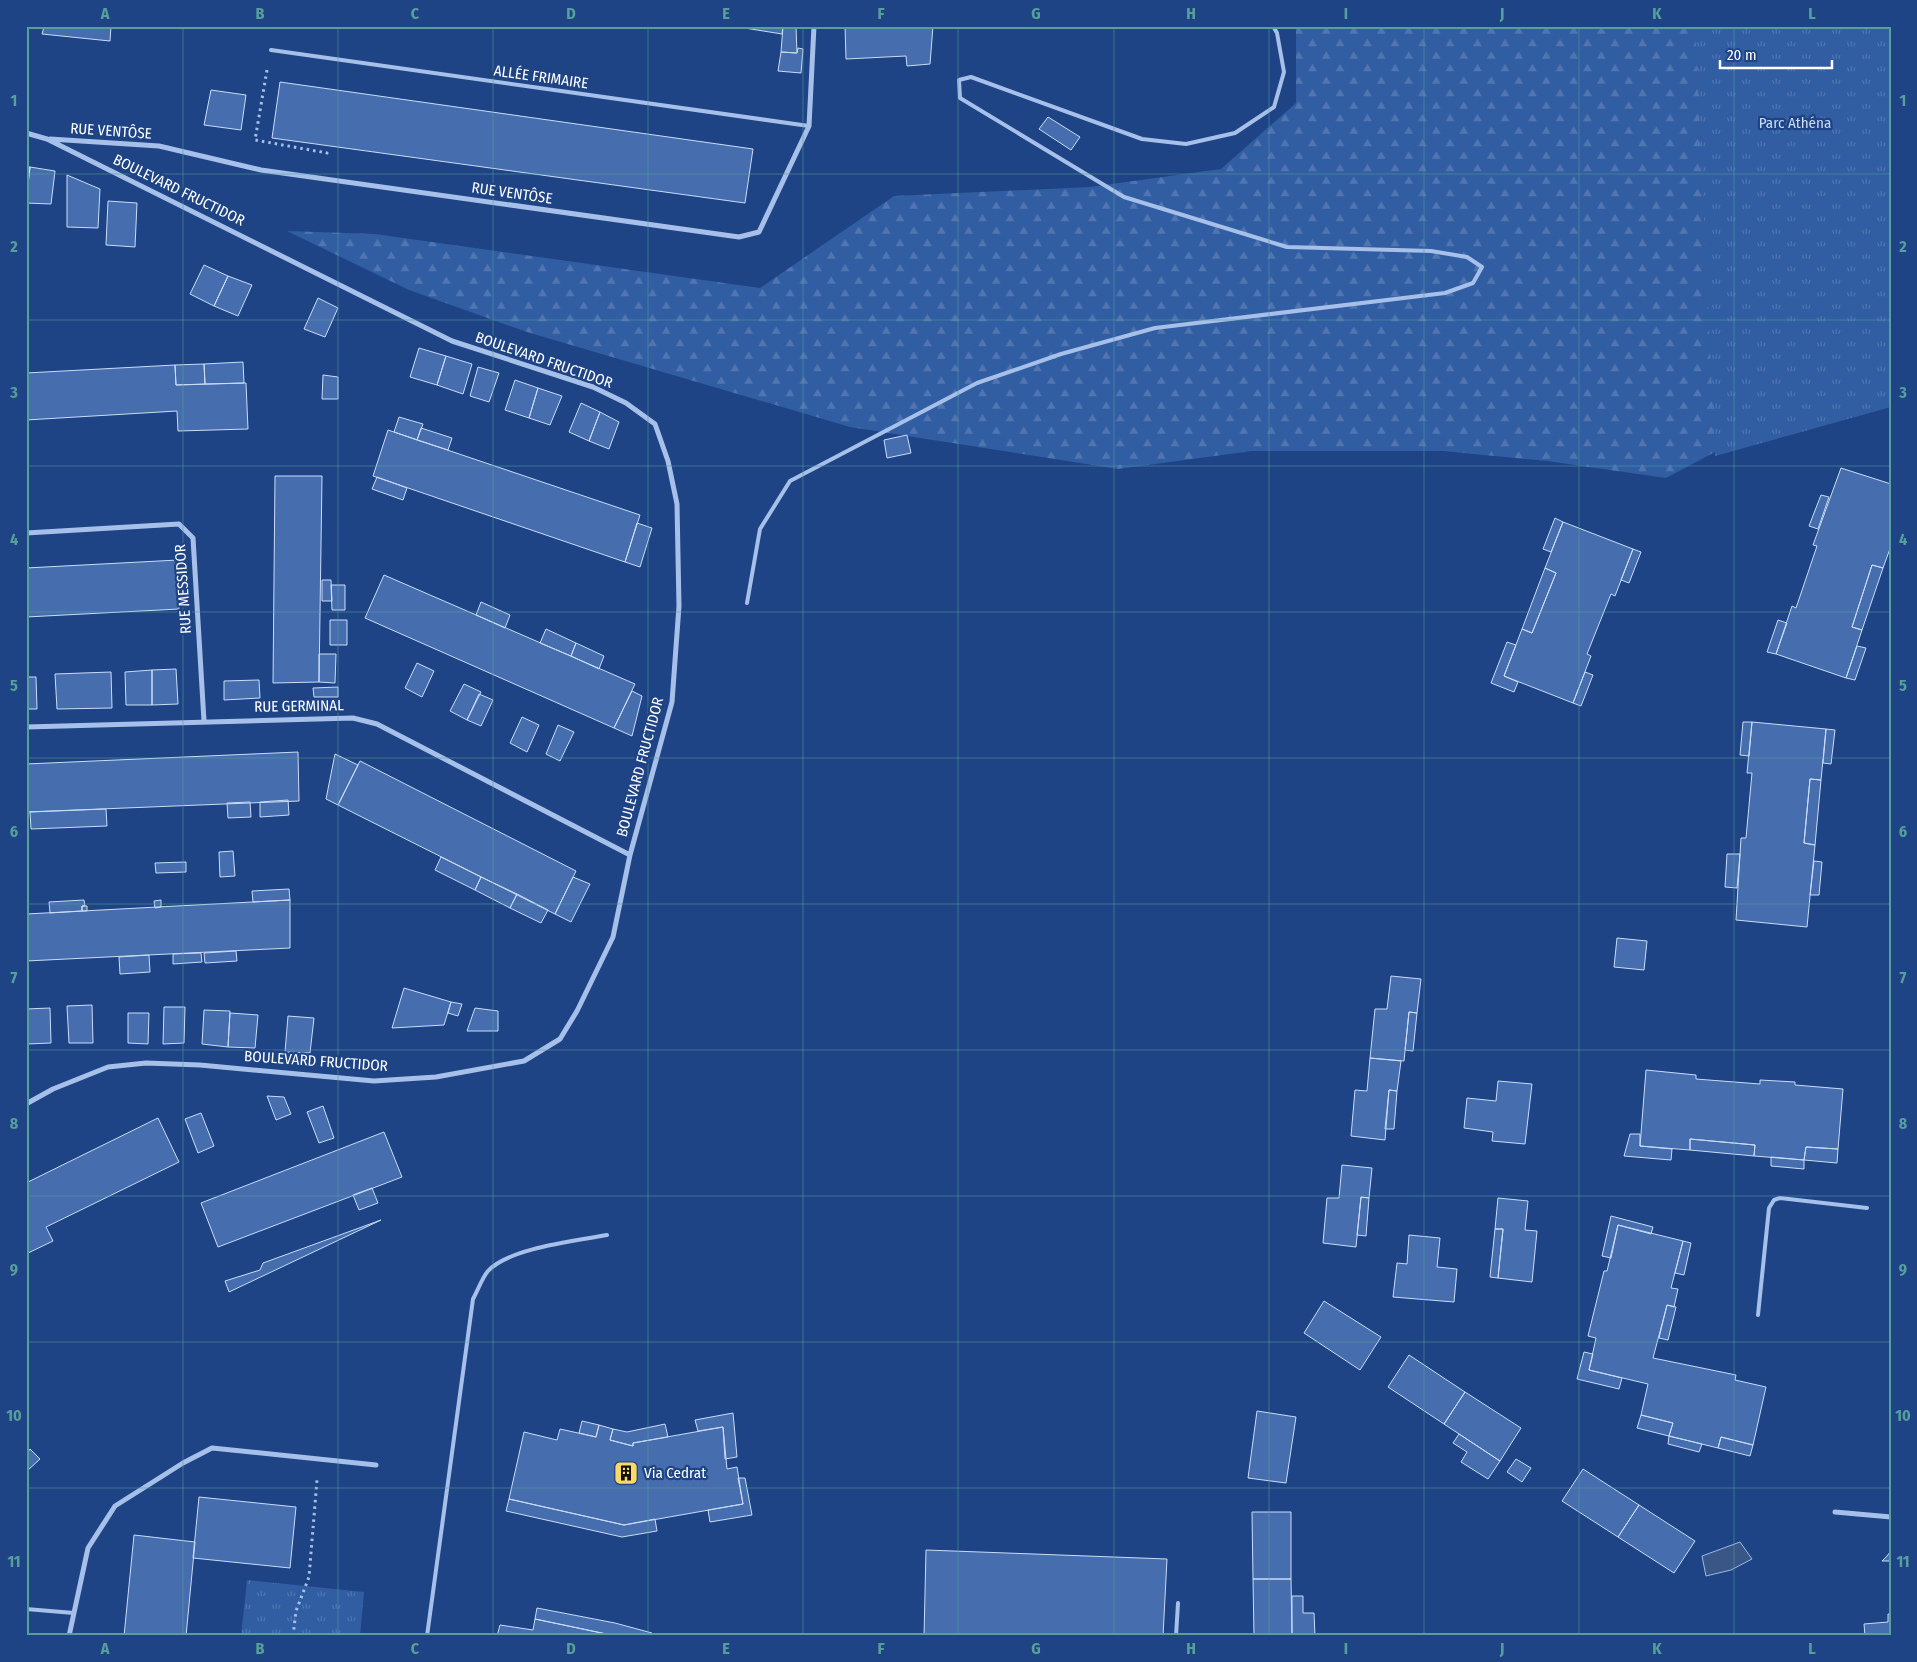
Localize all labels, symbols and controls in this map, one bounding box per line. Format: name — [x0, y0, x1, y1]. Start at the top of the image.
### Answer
text: A — [100, 4, 110, 23]
text: B — [256, 4, 265, 23]
text: C — [411, 4, 420, 23]
text: D — [566, 4, 576, 23]
text: E — [722, 4, 730, 23]
text: F — [877, 4, 885, 23]
text: G — [1031, 4, 1041, 23]
text: H — [1186, 4, 1196, 23]
text: I — [1344, 4, 1348, 23]
text: J — [1499, 4, 1504, 23]
text: K — [1652, 4, 1662, 23]
text: L — [1808, 4, 1816, 23]
scale bar — [1720, 38, 1832, 70]
text: 20 m — [1727, 46, 1757, 64]
street label: ALLÉE FRIMAIRE — [493, 61, 589, 93]
text: 1 — [11, 91, 17, 110]
text: 1 — [1900, 91, 1906, 110]
park label: Parc Athéna — [1759, 114, 1831, 132]
street label: RUE VENTÔSE — [70, 119, 152, 143]
street label: BOULEVARD FRUCTIDOR — [110, 150, 248, 230]
street label: RUE VENTÔSE — [470, 178, 554, 208]
text: 2 — [9, 237, 18, 256]
text: 2 — [1898, 237, 1907, 256]
street label: BOULEVARD FRUCTIDOR — [473, 328, 615, 392]
text: 3 — [9, 383, 18, 402]
text: 3 — [1898, 383, 1907, 402]
text: 4 — [10, 530, 18, 549]
text: 4 — [1899, 530, 1907, 549]
street label: RUE MESSIDOR — [171, 544, 195, 634]
text: 5 — [10, 676, 18, 695]
text: 5 — [1899, 676, 1907, 695]
street label: BOULEVARD FRUCTIDOR — [613, 695, 667, 839]
street label: RUE GERMINAL — [254, 696, 344, 716]
text: 6 — [10, 822, 18, 841]
text: 6 — [1899, 822, 1907, 841]
text: 7 — [11, 968, 18, 987]
text: 7 — [1900, 968, 1907, 987]
street label: BOULEVARD FRUCTIDOR — [244, 1047, 388, 1075]
text: 8 — [10, 1114, 19, 1133]
text: 8 — [1899, 1114, 1908, 1133]
text: 9 — [10, 1260, 18, 1279]
text: 9 — [1899, 1260, 1907, 1279]
text: 10 — [6, 1406, 22, 1425]
text: 10 — [1895, 1406, 1911, 1425]
building icon: Via Cedrat — [613, 1460, 639, 1486]
place label: Via Cedrat — [644, 1464, 706, 1482]
text: 11 — [7, 1552, 21, 1571]
text: 11 — [1896, 1552, 1910, 1571]
text: A — [100, 1639, 110, 1658]
text: B — [256, 1639, 265, 1658]
text: C — [411, 1639, 420, 1658]
text: D — [566, 1639, 576, 1658]
text: E — [722, 1639, 730, 1658]
text: F — [877, 1639, 885, 1658]
text: G — [1031, 1639, 1041, 1658]
text: H — [1186, 1639, 1196, 1658]
text: I — [1344, 1639, 1348, 1658]
text: J — [1499, 1639, 1504, 1658]
text: K — [1652, 1639, 1662, 1658]
text: L — [1808, 1639, 1816, 1658]

